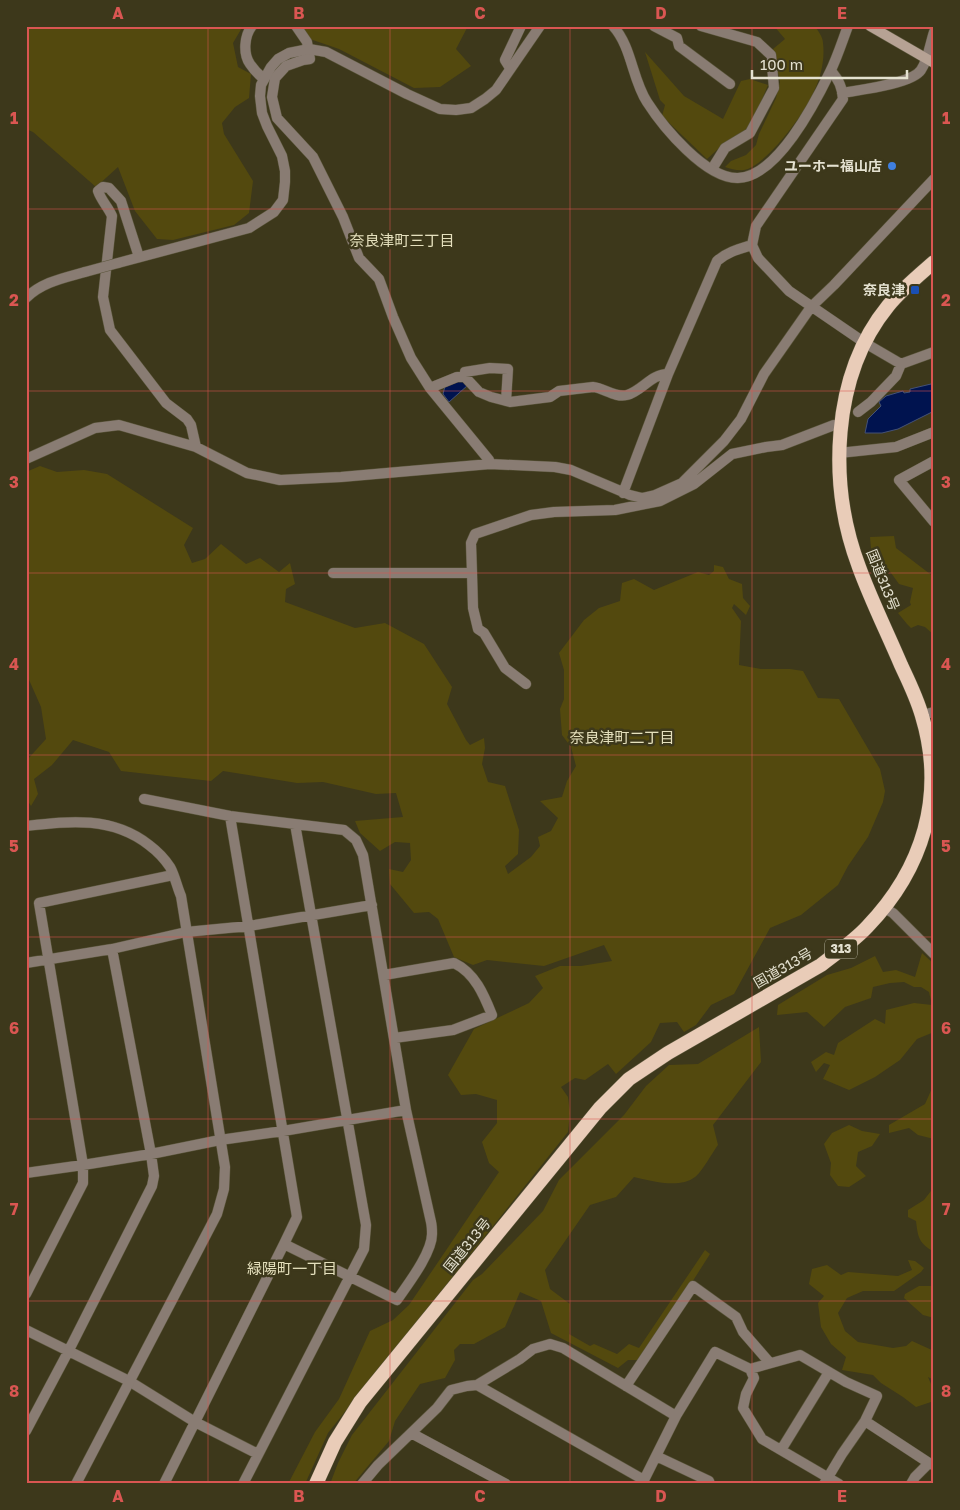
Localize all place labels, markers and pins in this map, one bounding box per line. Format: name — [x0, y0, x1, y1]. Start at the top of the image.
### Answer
place label: ユーホー福山店 — [784, 157, 882, 174]
marker: ユーホー福山店 — [886, 160, 898, 172]
place label: 奈良津 — [863, 281, 905, 298]
marker: 奈良津 — [909, 284, 921, 296]

